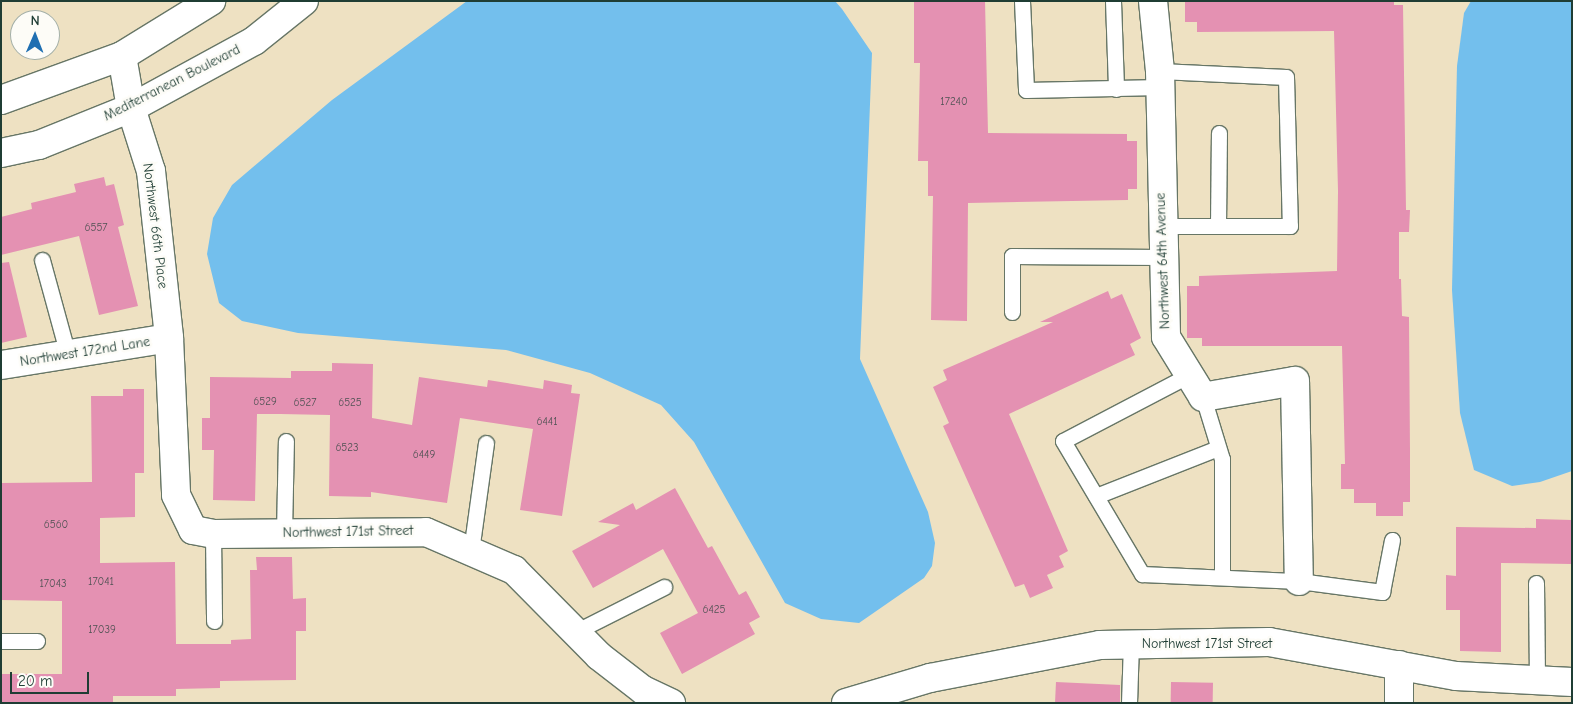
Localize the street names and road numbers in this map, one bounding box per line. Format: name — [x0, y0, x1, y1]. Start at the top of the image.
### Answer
street label: Mediterranean Boulevard — [101, 41, 243, 125]
street label: Northwest 66th Place — [139, 162, 171, 290]
street label: Northwest 64th Avenue — [1152, 192, 1174, 330]
street label: Northwest 172nd Lane — [19, 333, 151, 371]
street label: Northwest 171st Street — [283, 522, 413, 542]
street label: Northwest 171st Street — [1142, 636, 1272, 652]

